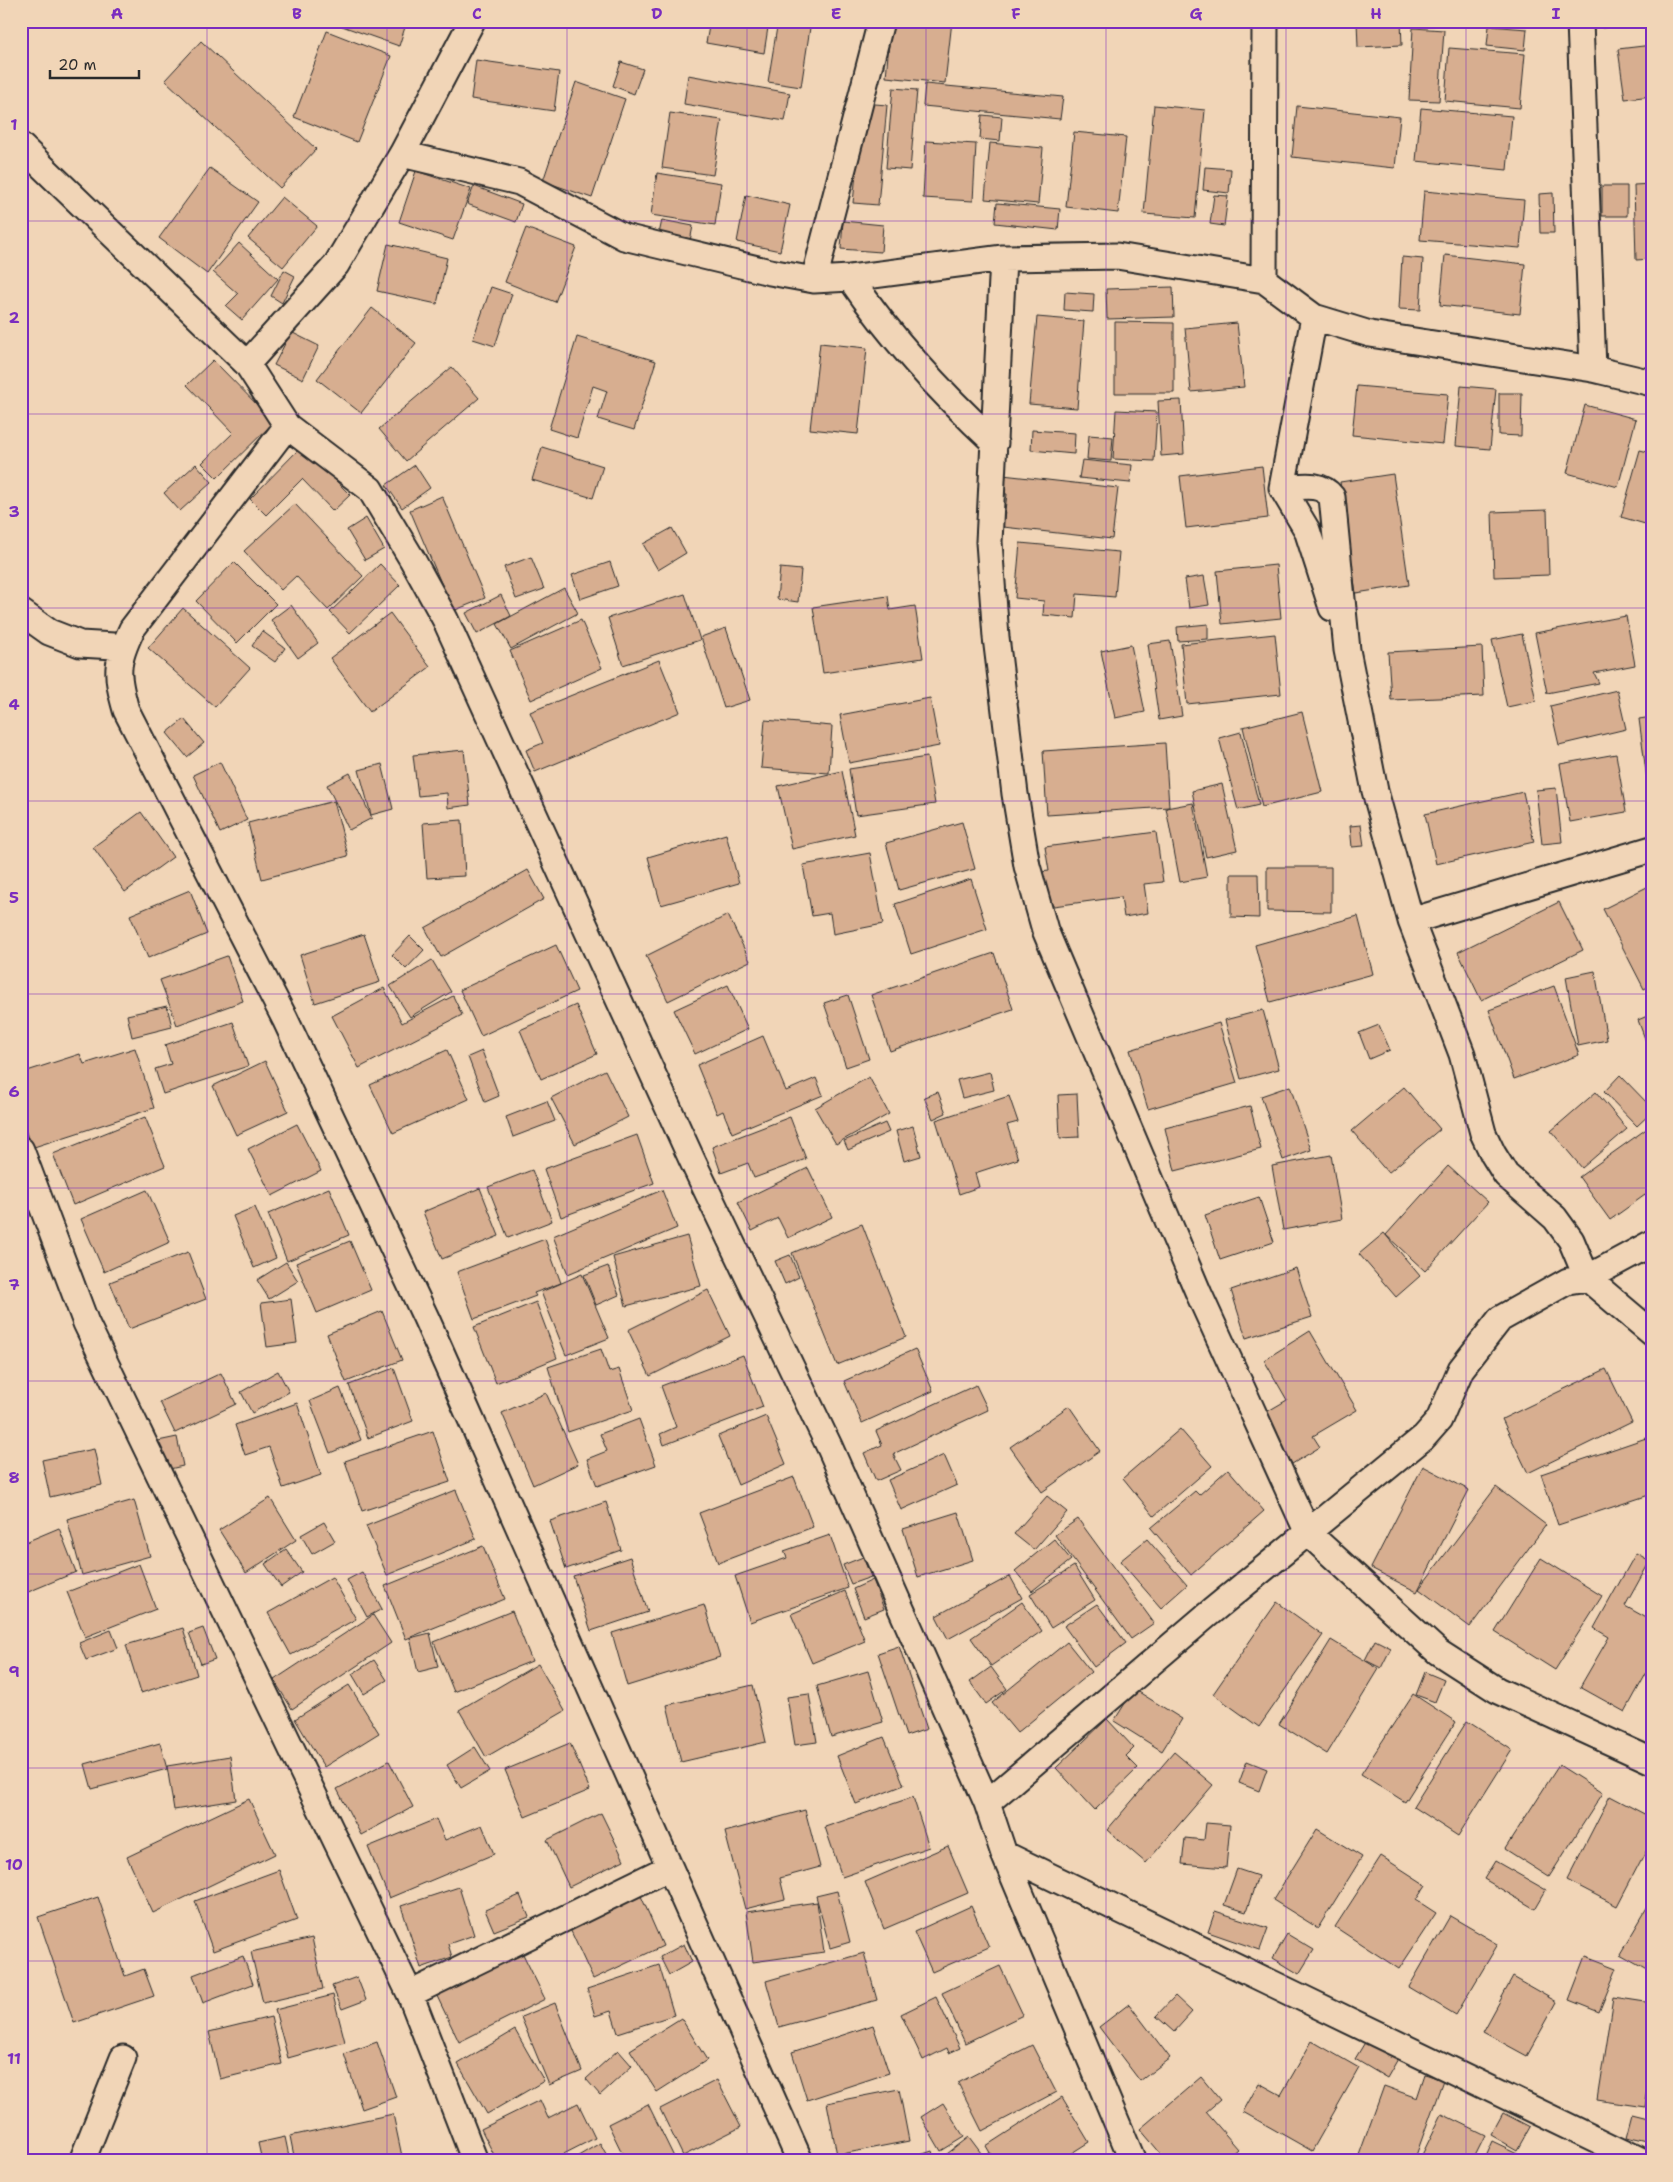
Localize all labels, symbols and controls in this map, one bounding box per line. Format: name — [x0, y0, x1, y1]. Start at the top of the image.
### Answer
text: A — [111, 3, 123, 24]
text: B — [292, 3, 302, 24]
text: C — [472, 3, 482, 24]
text: D — [651, 3, 663, 24]
text: E — [831, 3, 841, 24]
text: F — [1011, 3, 1021, 24]
text: G — [1190, 3, 1203, 24]
text: H — [1370, 3, 1382, 24]
text: I — [1552, 3, 1561, 24]
scale bar — [50, 48, 139, 80]
text: 20 m — [58, 55, 97, 75]
text: 1 — [10, 114, 18, 135]
text: 2 — [8, 307, 20, 328]
text: 3 — [8, 501, 20, 522]
text: 4 — [8, 694, 20, 715]
text: 5 — [9, 887, 19, 908]
text: 6 — [8, 1081, 20, 1102]
text: 7 — [8, 1274, 20, 1295]
text: 8 — [8, 1467, 20, 1488]
text: 9 — [8, 1661, 20, 1682]
text: 10 — [5, 1854, 23, 1875]
text: 11 — [7, 2048, 21, 2069]

